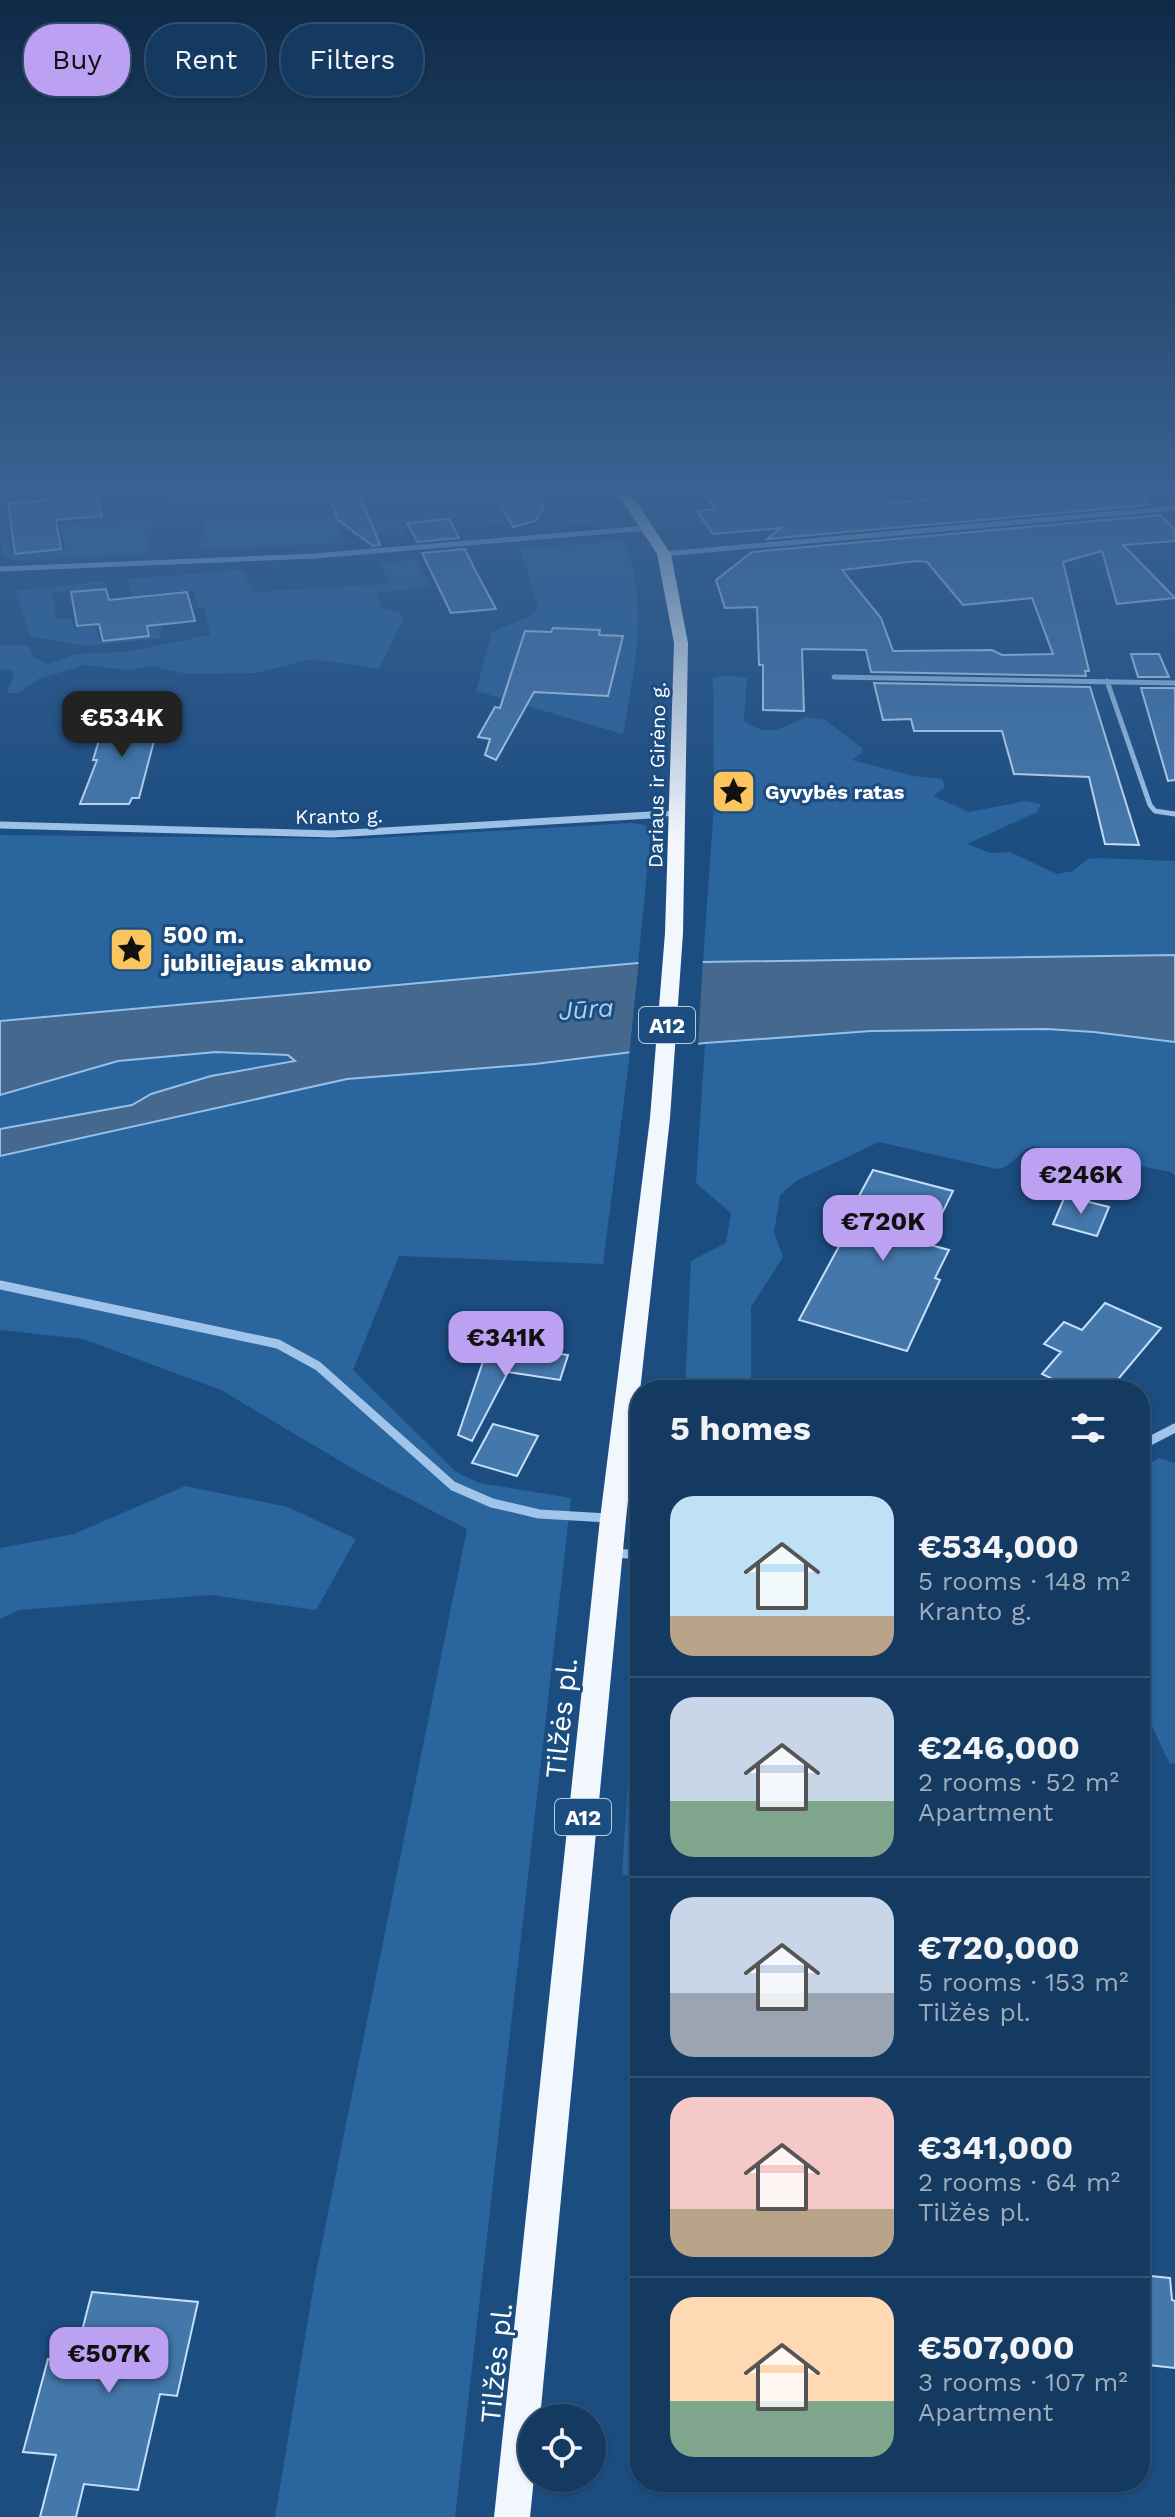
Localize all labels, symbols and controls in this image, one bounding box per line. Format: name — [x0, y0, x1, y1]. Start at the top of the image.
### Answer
chip: Buy — [24, 24, 130, 96]
chip: Rent — [146, 24, 265, 96]
chip: Filters — [281, 24, 423, 96]
street label: Dariaus ir Girėno g. — [643, 682, 671, 868]
pin: €534K — [66, 691, 178, 759]
text: €534K — [80, 702, 164, 732]
place icon: Gyvybės ratas — [710, 768, 758, 816]
place label: Gyvybės ratas — [765, 780, 905, 804]
street label: Kranto g. — [295, 803, 383, 829]
place label: 500 m. jubiliejaus akmuo — [160, 921, 372, 977]
place icon: 500 m. jubiliejaus akmuo — [108, 925, 156, 973]
water label: Jūra — [557, 992, 615, 1026]
road number: A12 — [639, 1007, 695, 1043]
pin: €246K — [1025, 1148, 1137, 1216]
text: €246K — [1039, 1159, 1123, 1189]
pin: €720K — [827, 1195, 939, 1263]
text: €720K — [841, 1206, 925, 1236]
pin: €341K — [450, 1311, 562, 1379]
text: €341K — [466, 1322, 546, 1352]
icon: filters — [1066, 1406, 1110, 1450]
text: 5 homes — [670, 1408, 811, 1448]
text: €534,000 — [918, 1526, 1079, 1566]
icon: home — [734, 1528, 830, 1624]
text: 5 rooms · 148 m² — [918, 1566, 1130, 1596]
text: Kranto g. — [918, 1596, 1032, 1626]
street label: Tilžės pl. — [539, 1656, 584, 1780]
text: €246,000 — [918, 1727, 1080, 1767]
icon: home — [734, 1729, 830, 1825]
text: 2 rooms · 52 m² — [918, 1767, 1119, 1797]
text: Apartment — [918, 1797, 1054, 1827]
road number: A12 — [555, 1799, 611, 1835]
text: €720,000 — [918, 1927, 1080, 1967]
icon: home — [734, 1929, 830, 2025]
text: 5 rooms · 153 m² — [918, 1967, 1129, 1997]
text: Tilžės pl. — [918, 1997, 1031, 2027]
text: €341,000 — [918, 2127, 1073, 2167]
icon: home — [734, 2129, 830, 2225]
text: 2 rooms · 64 m² — [918, 2167, 1120, 2197]
text: Tilžės pl. — [918, 2197, 1031, 2227]
street label: Tilžės pl. — [474, 2301, 519, 2425]
pin: €507K — [53, 2327, 165, 2395]
text: €507,000 — [918, 2327, 1075, 2367]
icon: home — [734, 2329, 830, 2425]
text: €507K — [67, 2338, 151, 2368]
text: 3 rooms · 107 m² — [918, 2367, 1128, 2397]
text: Apartment — [918, 2397, 1054, 2427]
map controls — [518, 2404, 606, 2492]
button: locate — [518, 2404, 606, 2492]

